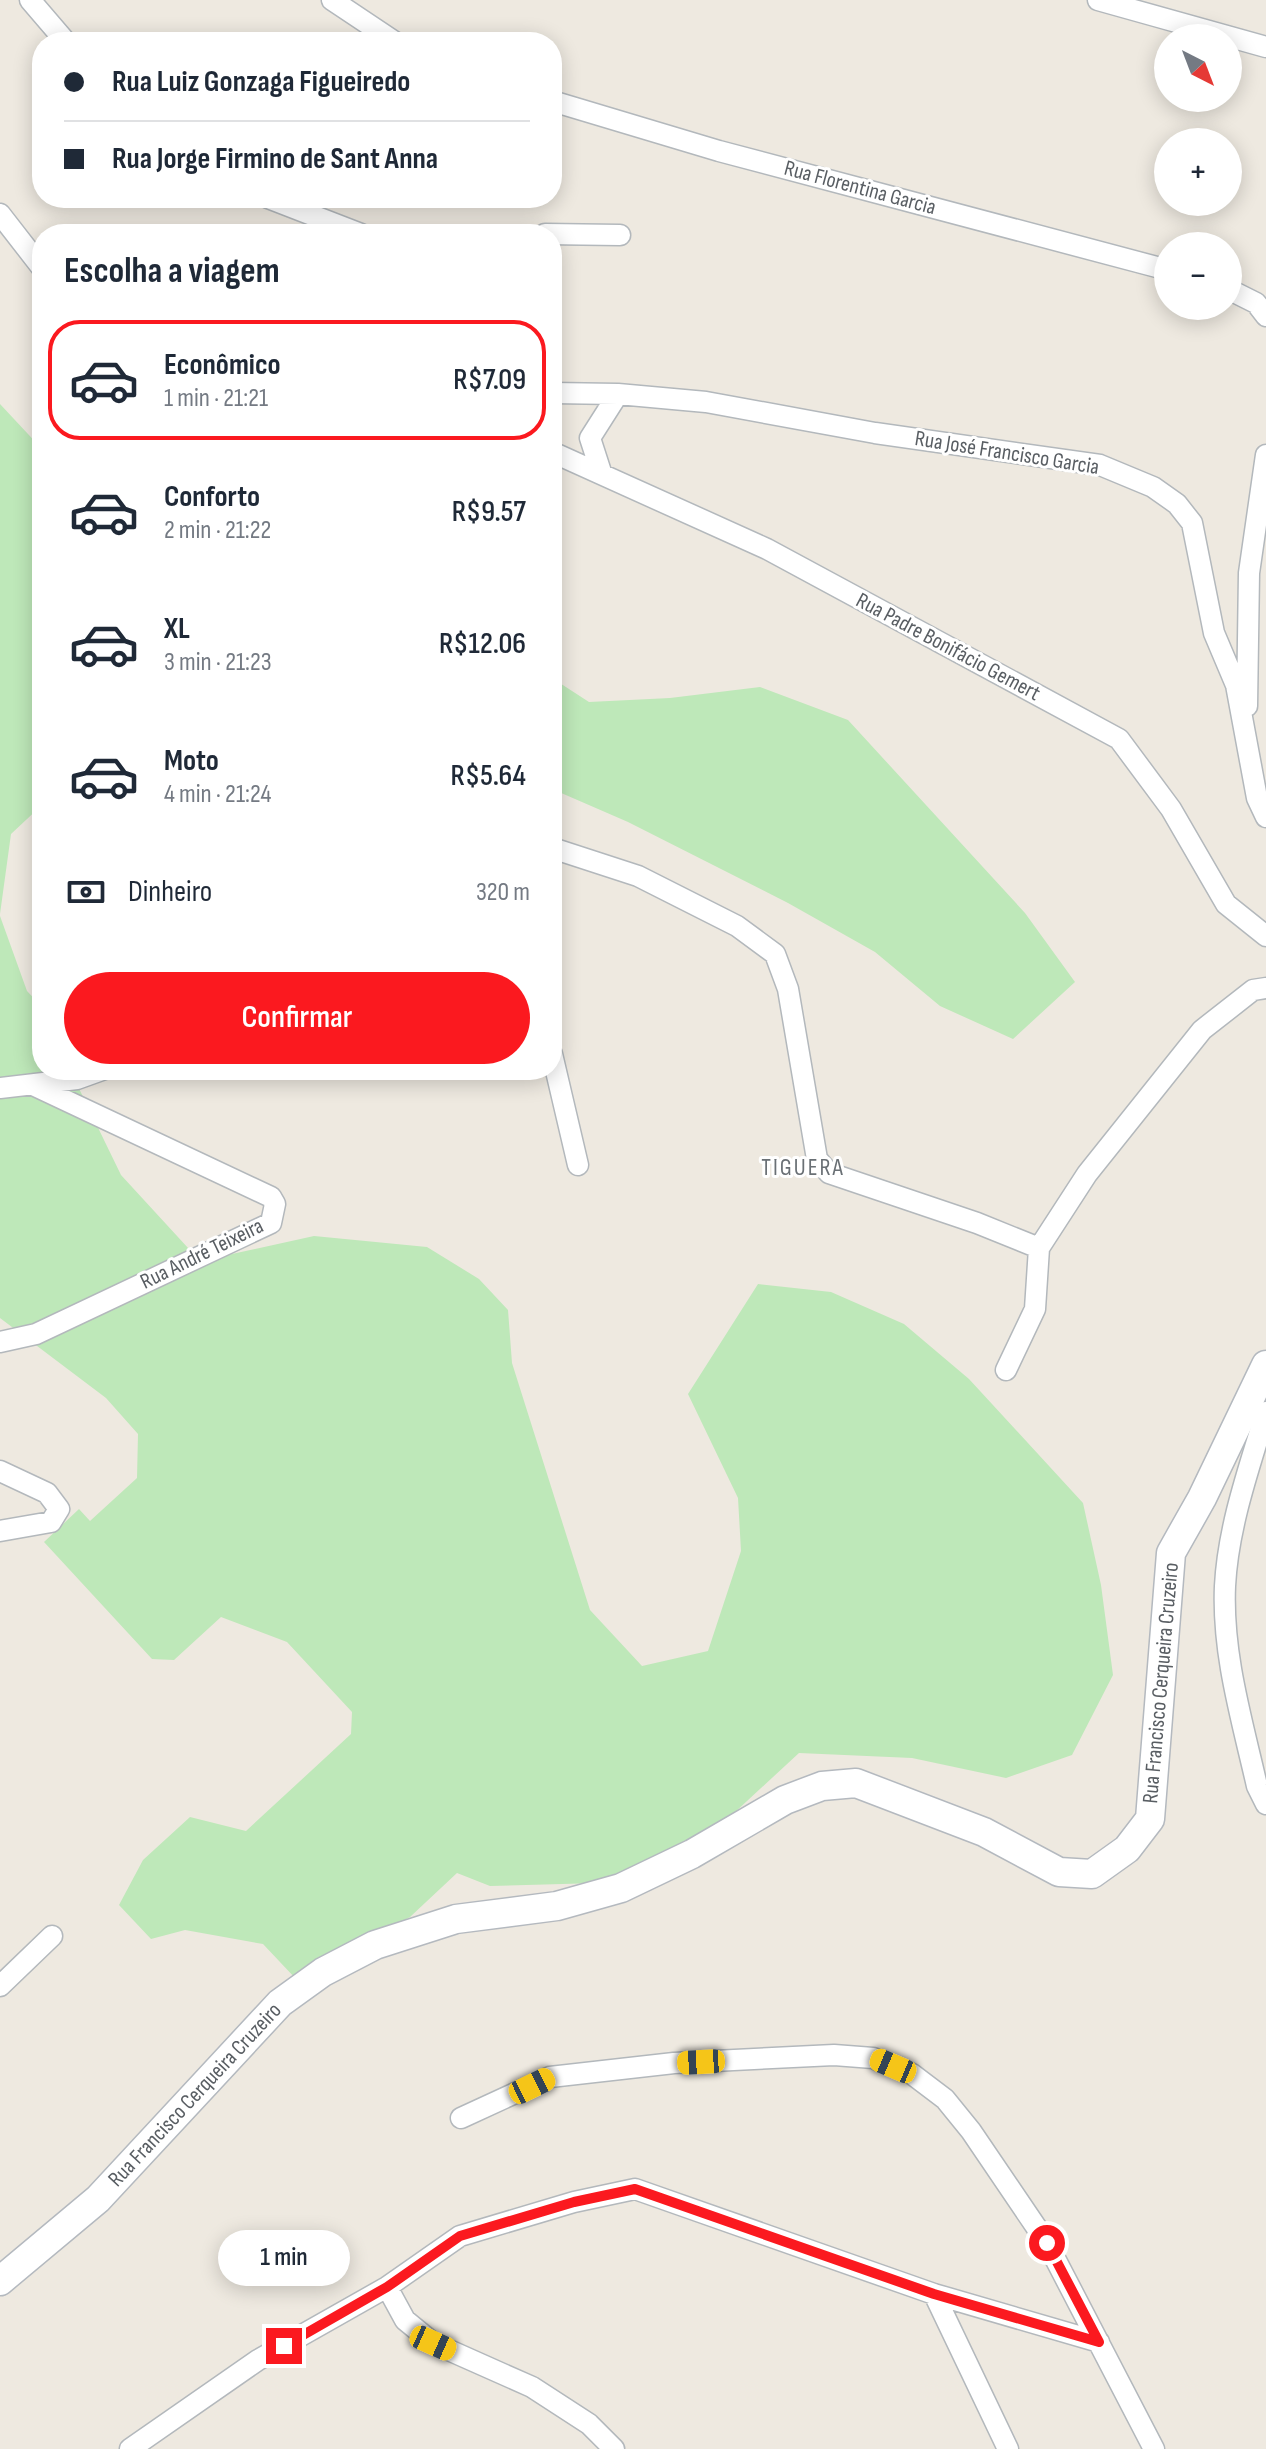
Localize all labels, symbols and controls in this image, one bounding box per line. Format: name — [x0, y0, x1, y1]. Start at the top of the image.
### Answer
north arrow — [1154, 24, 1242, 112]
map controls — [1154, 24, 1242, 320]
text: Rua Luiz Gonzaga Figueiredo — [112, 64, 410, 100]
button: + — [1154, 128, 1242, 216]
text: Rua Jorge Firmino de Sant Anna — [112, 141, 438, 177]
street label: Rua Florentina Garcia — [781, 155, 939, 221]
button: − — [1154, 232, 1242, 320]
text: Escolha a viagem — [64, 250, 280, 293]
icon: car — [68, 344, 140, 416]
text: Econômico — [164, 347, 281, 383]
text: R$7.09 — [453, 362, 526, 398]
text: 1 min · 21:21 — [164, 383, 268, 414]
street label: Rua José Francisco Garcia — [913, 425, 1101, 481]
icon: car — [68, 476, 140, 548]
text: Conforto — [164, 479, 260, 515]
text: R$9.57 — [452, 494, 526, 530]
text: 2 min · 21:22 — [164, 515, 271, 546]
street label: Rua Padre Bonifácio Gemert — [851, 587, 1045, 707]
icon: car — [68, 608, 140, 680]
text: XL — [164, 611, 190, 647]
text: R$12.06 — [439, 626, 526, 662]
text: 3 min · 21:23 — [164, 647, 272, 678]
icon: car — [68, 740, 140, 812]
text: Moto — [164, 743, 219, 779]
text: R$5.64 — [451, 758, 526, 794]
text: 4 min · 21:24 — [164, 779, 271, 810]
icon: cash — [64, 870, 108, 914]
text: Dinheiro — [128, 874, 212, 910]
text: 320 m — [476, 877, 530, 908]
button: Confirmar — [64, 972, 530, 1064]
district label: TIGUERA — [761, 1153, 845, 1182]
street label: Rua André Teixeira — [136, 1213, 268, 1295]
street label: Rua Francisco Cerqueira Cruzeiro — [1137, 1561, 1185, 1805]
street label: Rua Francisco Cerqueira Cruzeiro — [103, 1997, 287, 2193]
car — [866, 2046, 920, 2086]
car — [676, 2049, 726, 2075]
car — [505, 2065, 559, 2107]
route start — [1029, 2225, 1065, 2261]
callout: 1 min — [218, 2230, 350, 2286]
text: 1 min — [260, 2242, 308, 2273]
car — [406, 2322, 460, 2364]
route end — [266, 2328, 302, 2364]

